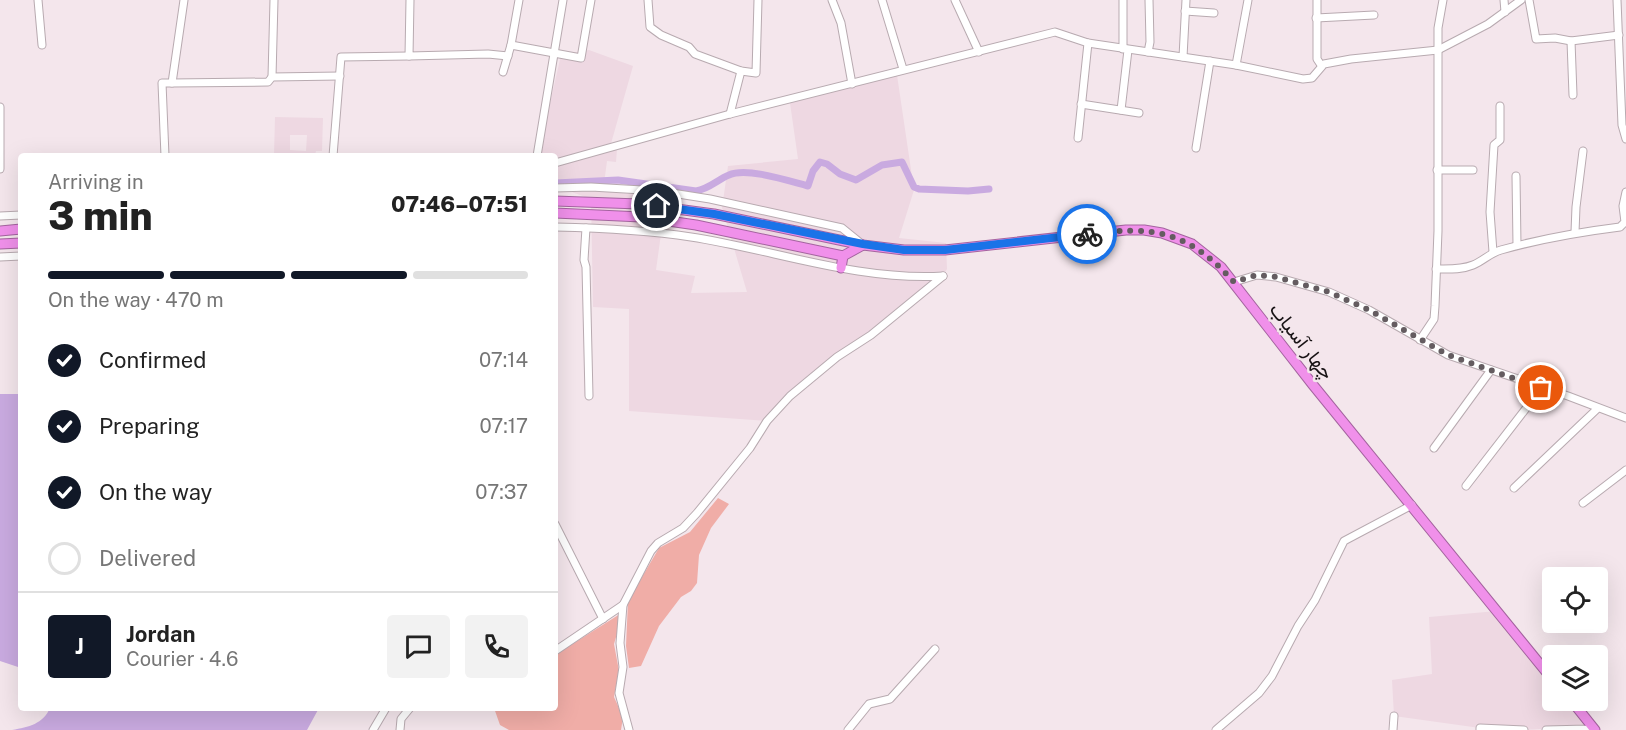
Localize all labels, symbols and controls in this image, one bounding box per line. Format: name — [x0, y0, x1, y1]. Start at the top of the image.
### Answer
text: Arriving in — [48, 170, 143, 194]
pin — [631, 180, 682, 231]
icon: home — [640, 189, 673, 222]
text: 07:46–07:51 — [391, 191, 528, 217]
text: 3 min — [48, 193, 153, 239]
courier — [1057, 204, 1117, 264]
icon: bike — [1071, 218, 1104, 251]
text: On the way · 470 m — [48, 288, 224, 312]
street label: چهار آسیاب — [1263, 298, 1339, 385]
icon: check — [48, 344, 81, 377]
text: Confirmed — [99, 347, 206, 373]
text: 07:14 — [479, 348, 528, 372]
pin — [1515, 362, 1566, 413]
icon: bag — [1524, 371, 1557, 404]
icon: check — [48, 410, 81, 443]
text: Preparing — [99, 413, 200, 439]
text: 07:17 — [479, 414, 528, 438]
icon: check — [48, 476, 81, 509]
text: On the way — [99, 479, 212, 505]
text: 07:37 — [475, 480, 528, 504]
text: Delivered — [99, 545, 196, 571]
map controls — [1542, 567, 1608, 711]
button: locate — [1542, 567, 1608, 633]
button: chat — [387, 615, 450, 678]
button: phone — [465, 615, 528, 678]
text: Jordan — [126, 621, 195, 647]
text: J — [75, 633, 84, 659]
button: layers — [1542, 645, 1608, 711]
text: Courier · 4.6 — [126, 647, 238, 671]

